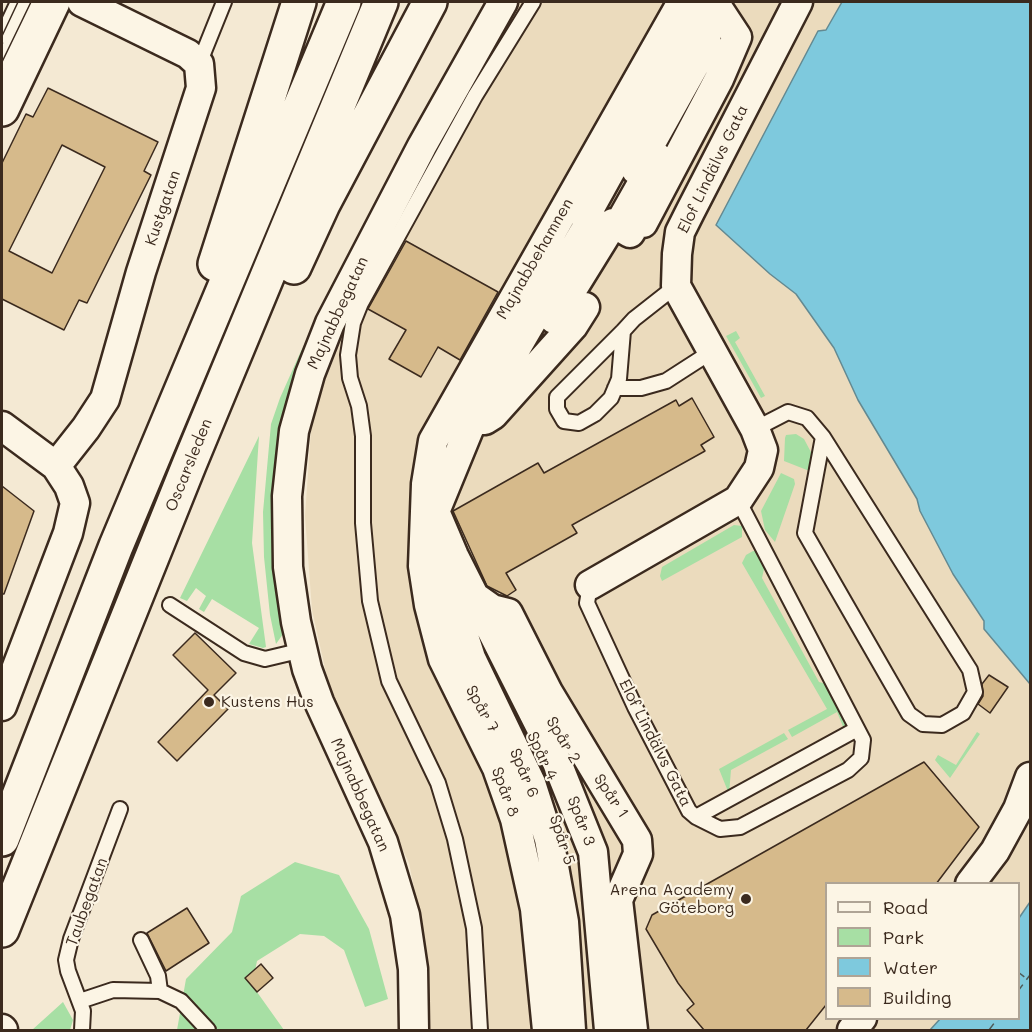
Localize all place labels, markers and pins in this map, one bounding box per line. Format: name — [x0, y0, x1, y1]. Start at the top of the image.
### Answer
place label: Kustens Hus — [221, 692, 314, 712]
marker: Kustens Hus — [202, 695, 216, 709]
place label: Arena Academy Göteborg — [609, 880, 734, 918]
marker: Arena Academy Göteborg — [739, 892, 753, 906]

